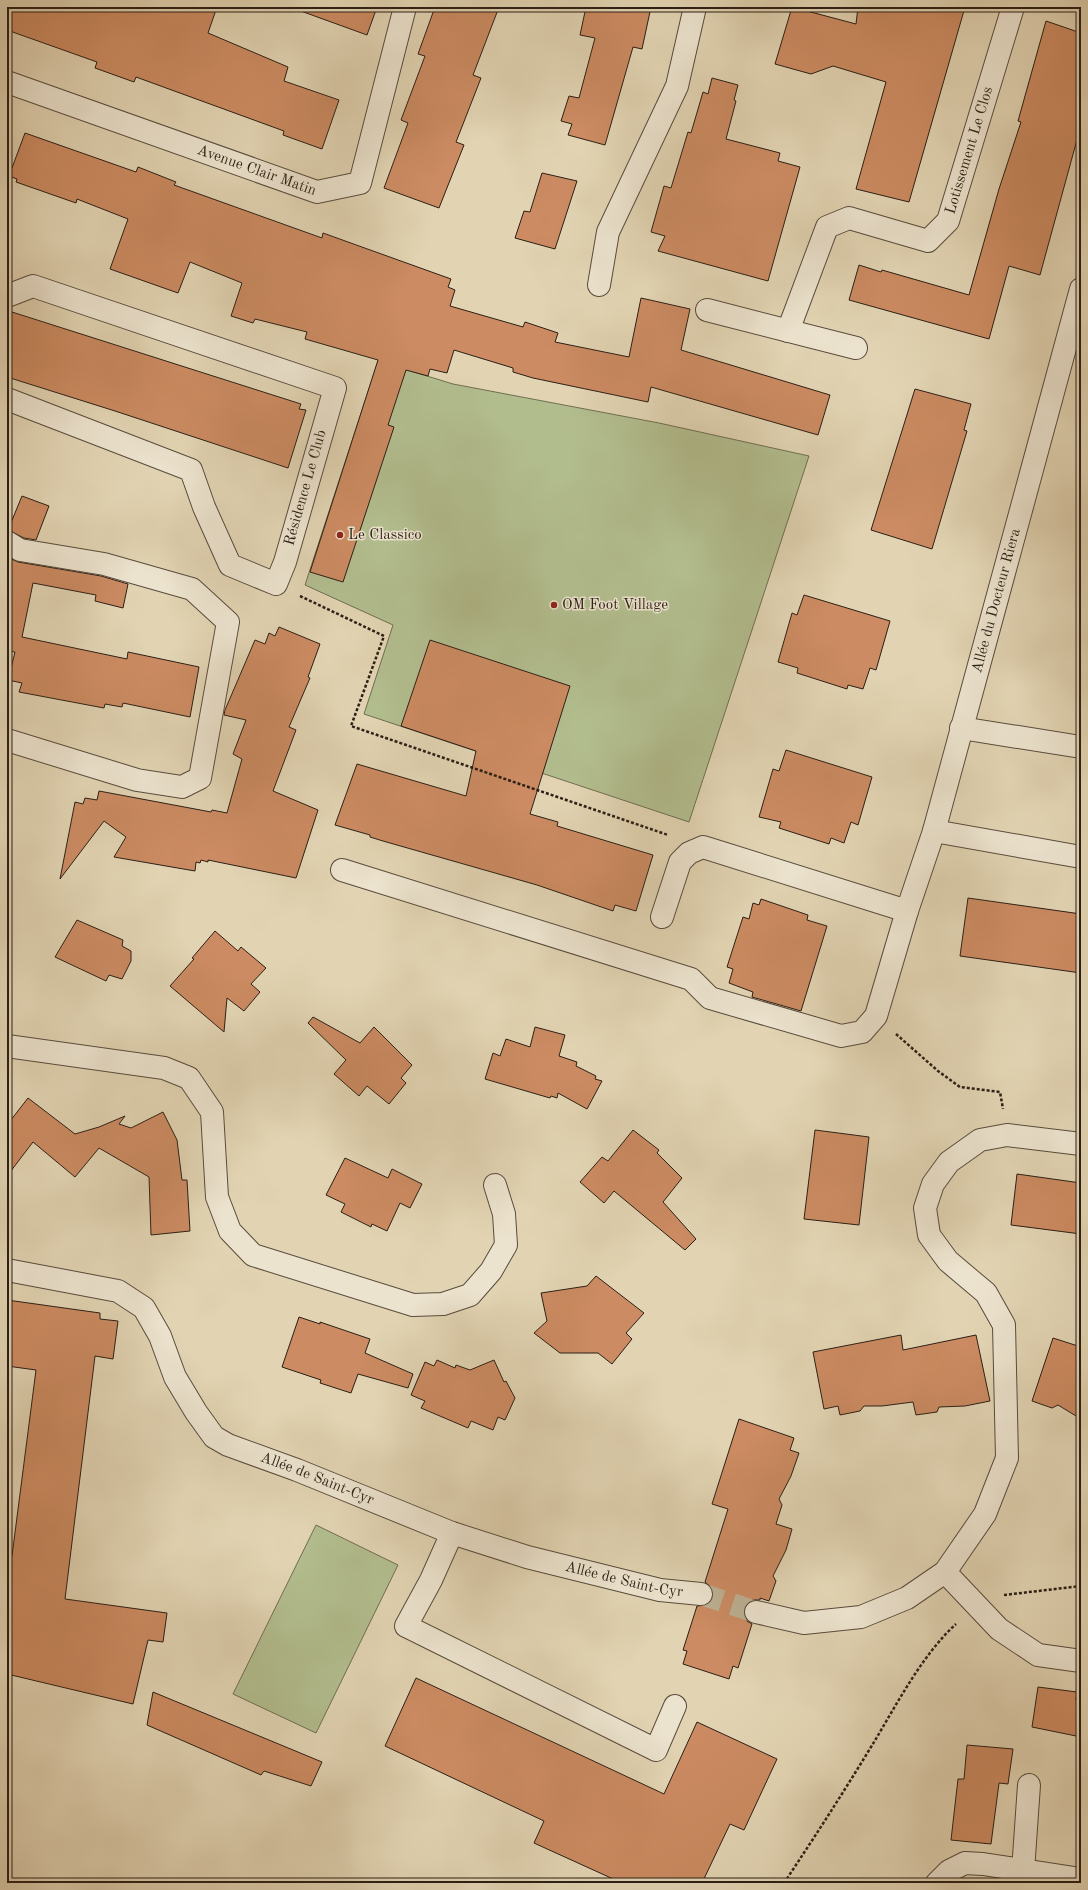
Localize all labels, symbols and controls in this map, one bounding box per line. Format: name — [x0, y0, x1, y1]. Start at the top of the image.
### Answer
street label: Lotissement Le Clos — [943, 85, 996, 216]
street label: Avenue Clair Matin — [195, 143, 318, 199]
street label: Résidence Le Club — [282, 428, 330, 548]
street label: Allée du Docteur Riera — [970, 526, 1023, 675]
place label: Le Classico — [348, 528, 422, 543]
marker: Le Classico — [335, 530, 345, 540]
place label: OM Foot Village — [562, 598, 668, 613]
marker: OM Foot Village — [549, 600, 559, 610]
street label: Allée de Saint-Cyr — [258, 1450, 376, 1508]
street label: Allée de Saint-Cyr — [564, 1559, 684, 1600]

